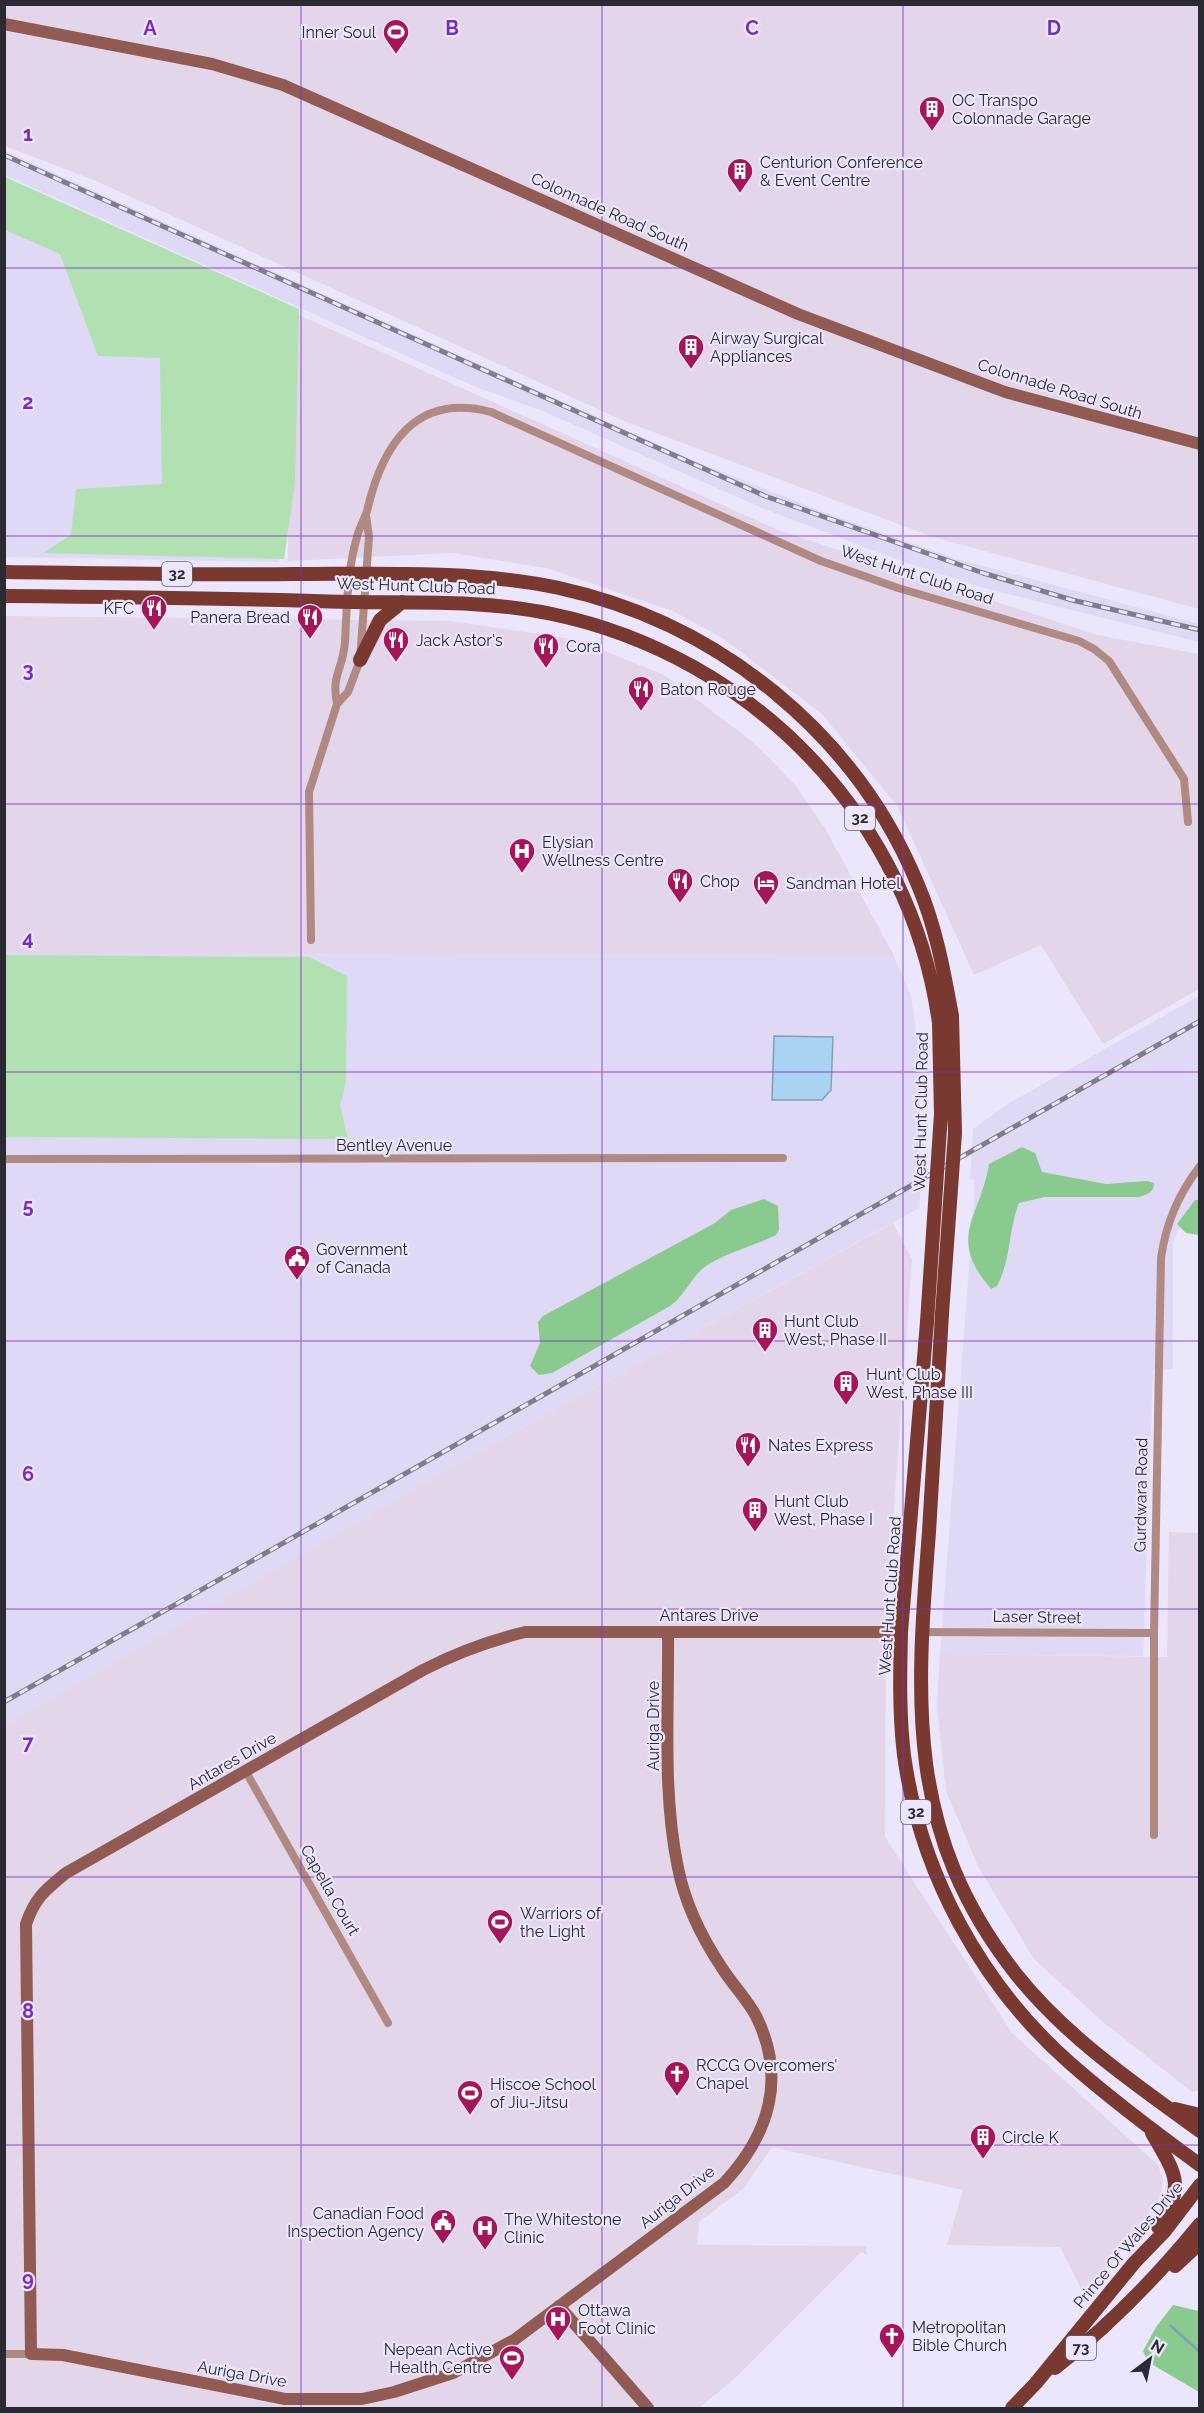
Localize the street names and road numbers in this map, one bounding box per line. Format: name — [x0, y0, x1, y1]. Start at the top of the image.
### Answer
street label: Colonnade Road South — [528, 169, 692, 255]
street label: Colonnade Road South — [975, 355, 1145, 423]
street label: West Hunt Club Road — [838, 541, 996, 609]
road number: 32 — [162, 562, 192, 586]
street label: West Hunt Club Road — [336, 574, 496, 598]
road number: 32 — [845, 806, 875, 830]
street label: West Hunt Club Road — [910, 1032, 932, 1192]
street label: Bentley Avenue — [336, 1136, 452, 1155]
street label: Gurdwara Road — [1131, 1438, 1151, 1552]
street label: West Hunt Club Road — [875, 1516, 905, 1676]
street label: Antares Drive — [660, 1606, 758, 1625]
street label: Laser Street — [992, 1607, 1082, 1627]
street label: Auriga Drive — [644, 1681, 663, 1771]
street label: Antares Drive — [184, 1728, 280, 1794]
road number: 32 — [901, 1800, 931, 1824]
street label: Capella Court — [296, 1841, 364, 1939]
street label: Auriga Drive — [636, 2162, 718, 2232]
street label: Prince Of Wales Drive — [1070, 2178, 1186, 2312]
road number: 73 — [1066, 2336, 1096, 2360]
street label: Auriga Drive — [196, 2357, 288, 2391]

